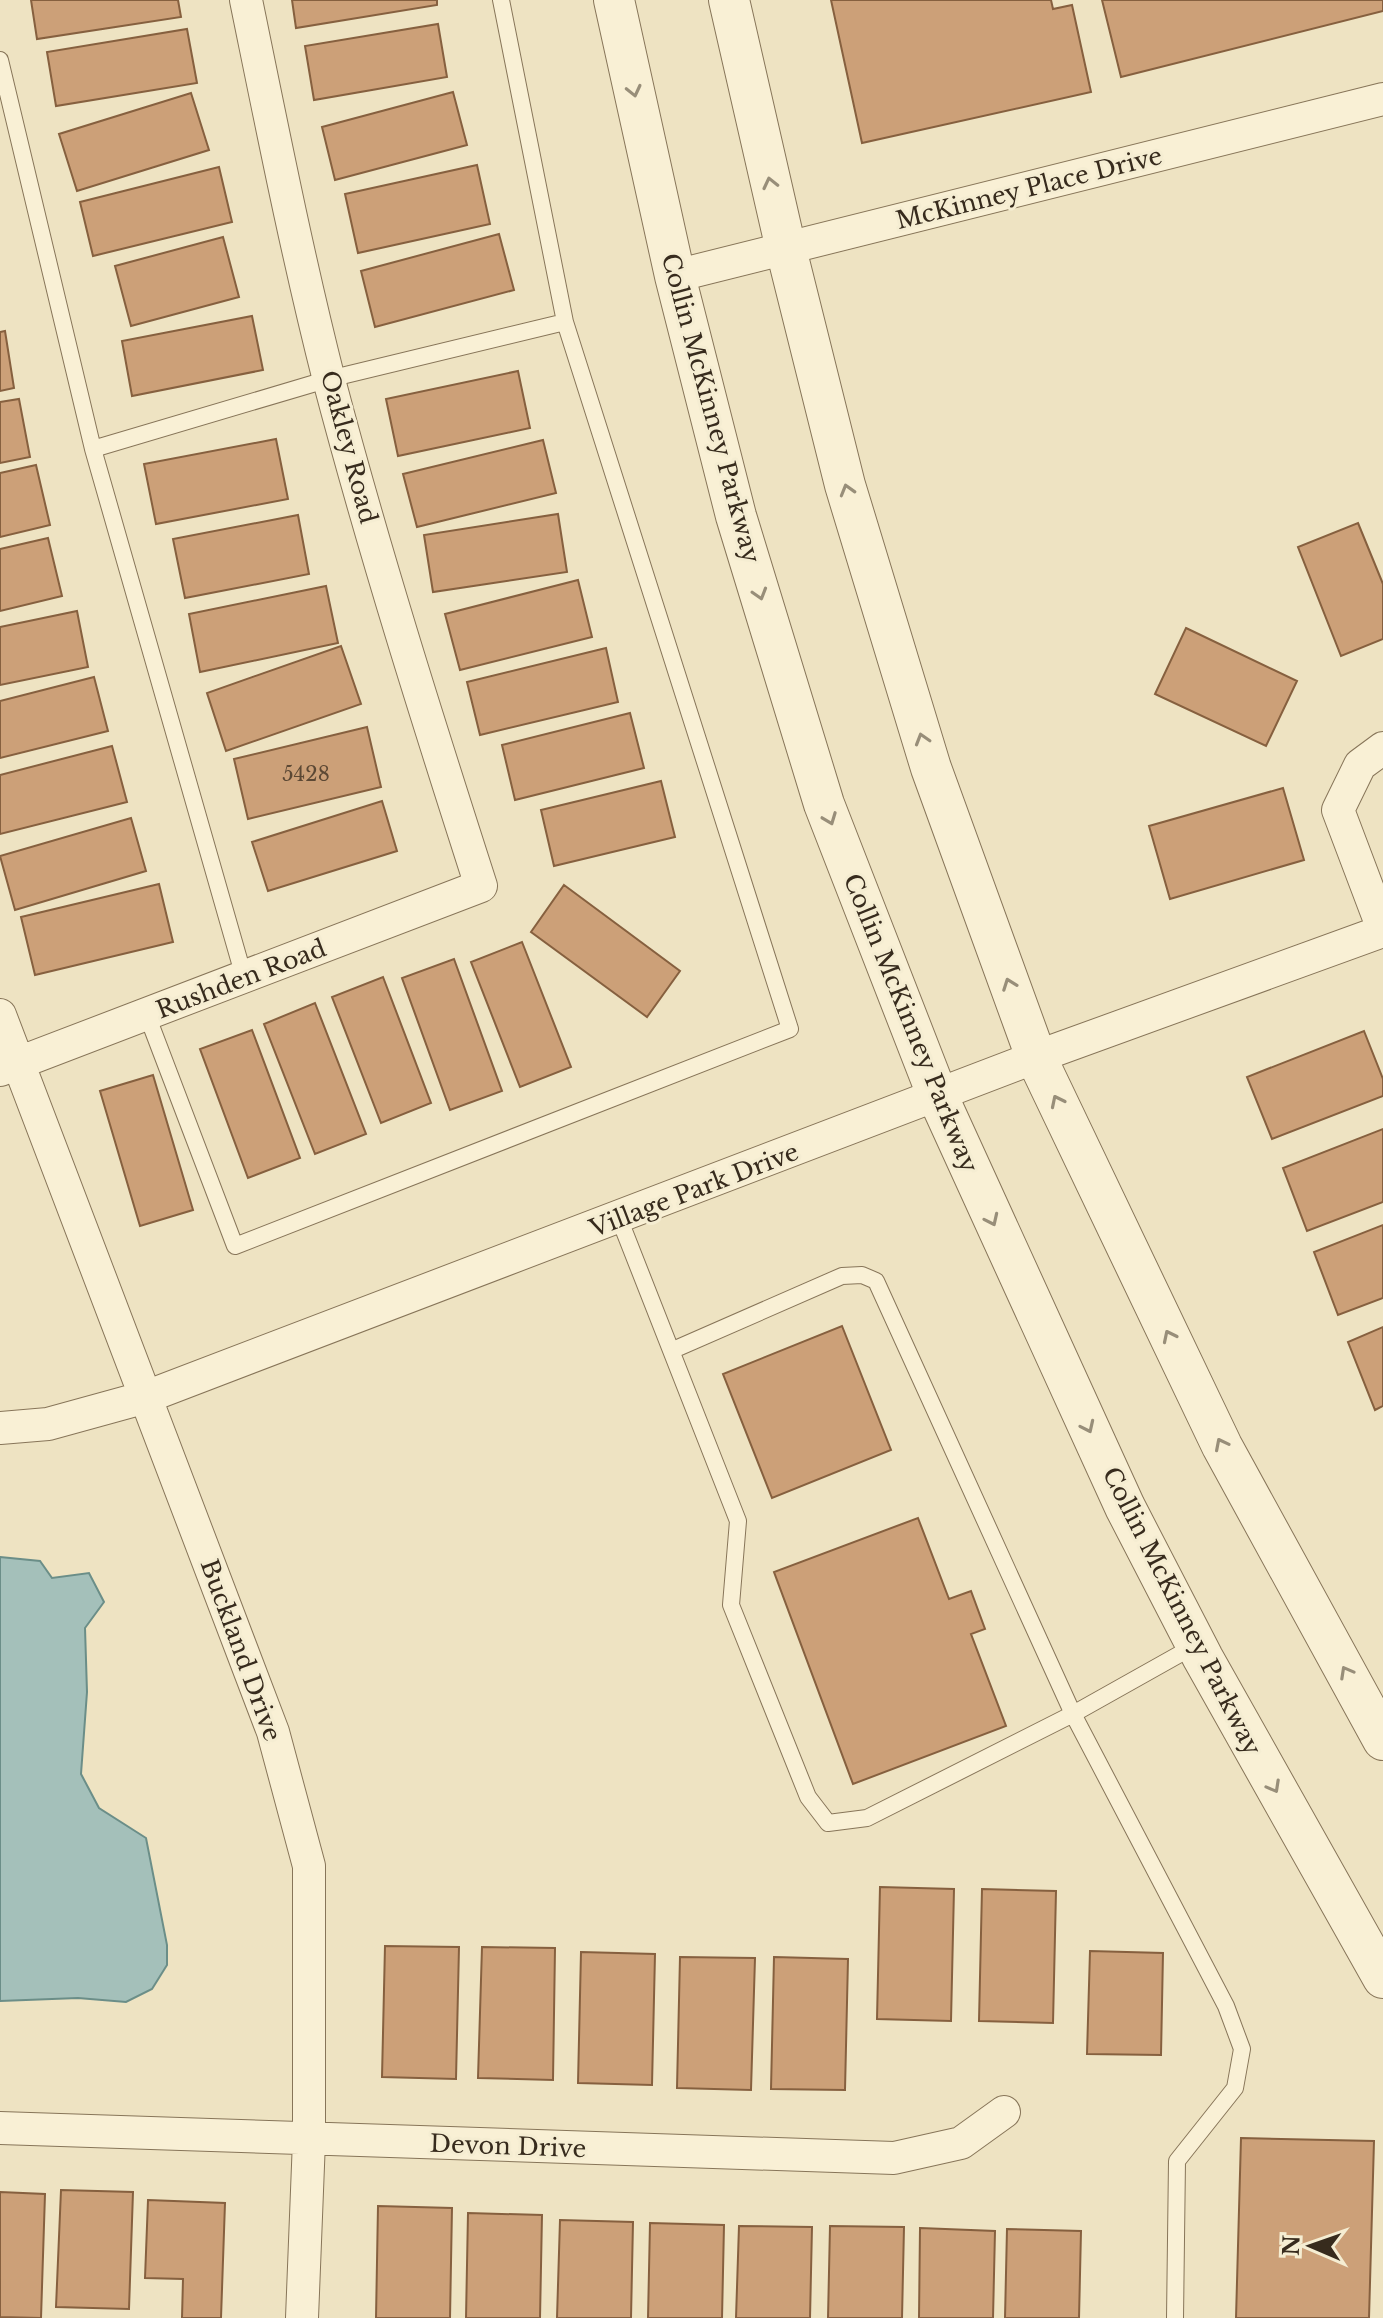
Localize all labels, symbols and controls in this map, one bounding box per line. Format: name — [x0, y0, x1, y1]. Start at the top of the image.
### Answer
one-way arrow — [625, 83, 642, 97]
street label: McKinney Place Drive — [893, 141, 1165, 235]
one-way arrow — [763, 177, 780, 191]
street label: Collin McKinney Parkway — [656, 250, 767, 567]
street label: Oakley Road — [315, 367, 383, 527]
one-way arrow — [840, 483, 856, 497]
one-way arrow — [751, 587, 767, 601]
one-way arrow — [915, 732, 931, 746]
house number: 5428 — [282, 762, 330, 786]
one-way arrow — [820, 812, 837, 826]
street label: Collin McKinney Parkway — [838, 869, 985, 1177]
street label: Rushden Road — [152, 933, 330, 1025]
one-way arrow — [1002, 978, 1019, 992]
one-way arrow — [1051, 1095, 1067, 1110]
street label: Village Park Drive — [584, 1137, 803, 1244]
one-way arrow — [982, 1212, 998, 1226]
one-way arrow — [1163, 1330, 1179, 1344]
one-way arrow — [1078, 1419, 1094, 1434]
one-way arrow — [1215, 1437, 1231, 1452]
street label: Collin McKinney Parkway — [1097, 1462, 1268, 1761]
street label: Buckland Drive — [195, 1555, 287, 1745]
one-way arrow — [1340, 1666, 1355, 1680]
one-way arrow — [1264, 1778, 1280, 1793]
street label: Devon Drive — [429, 2129, 587, 2163]
north arrow — [1271, 2206, 1351, 2286]
text: N — [1278, 2234, 1305, 2256]

